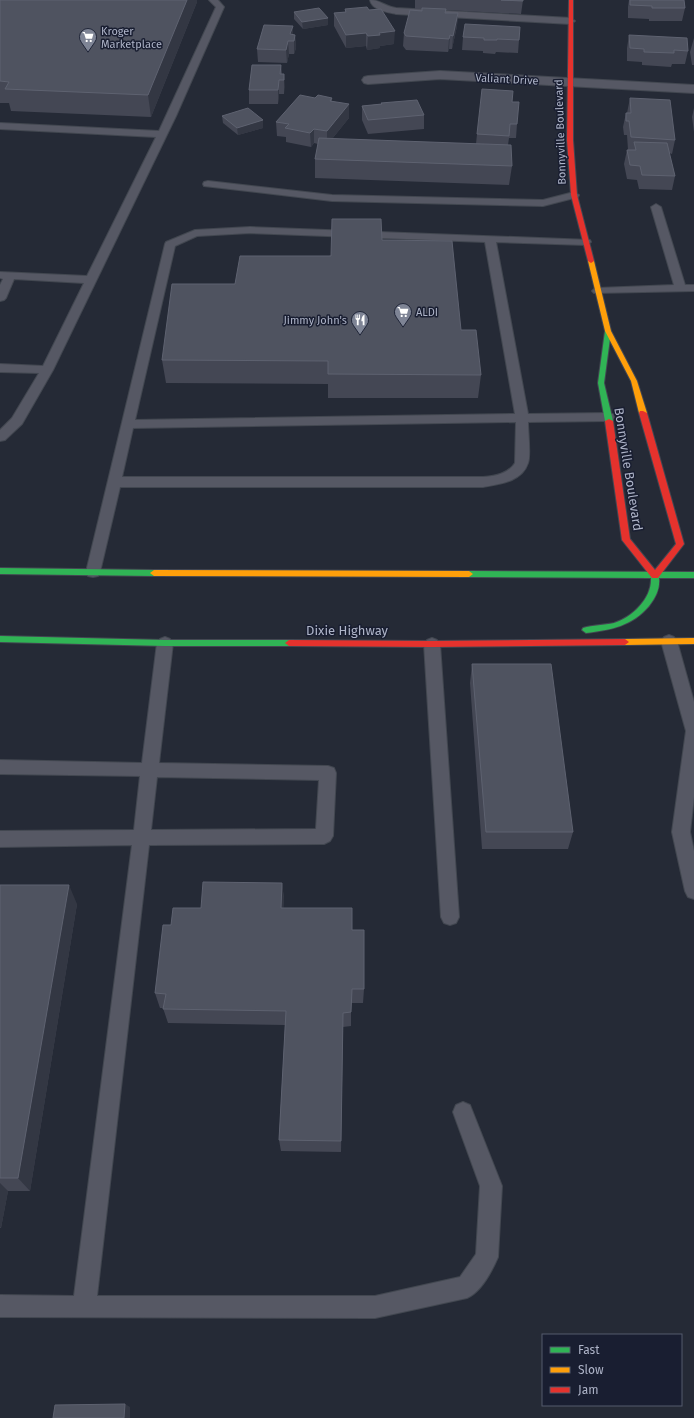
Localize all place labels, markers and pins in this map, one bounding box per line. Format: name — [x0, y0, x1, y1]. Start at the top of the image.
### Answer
place label: Kroger Marketplace — [101, 25, 162, 51]
supermarket icon: Kroger Marketplace — [78, 27, 98, 52]
supermarket icon: ALDI — [393, 302, 413, 327]
place label: ALDI — [416, 306, 438, 319]
restaurant icon: Jimmy John's — [350, 310, 370, 335]
place label: Jimmy John's — [283, 314, 347, 327]

